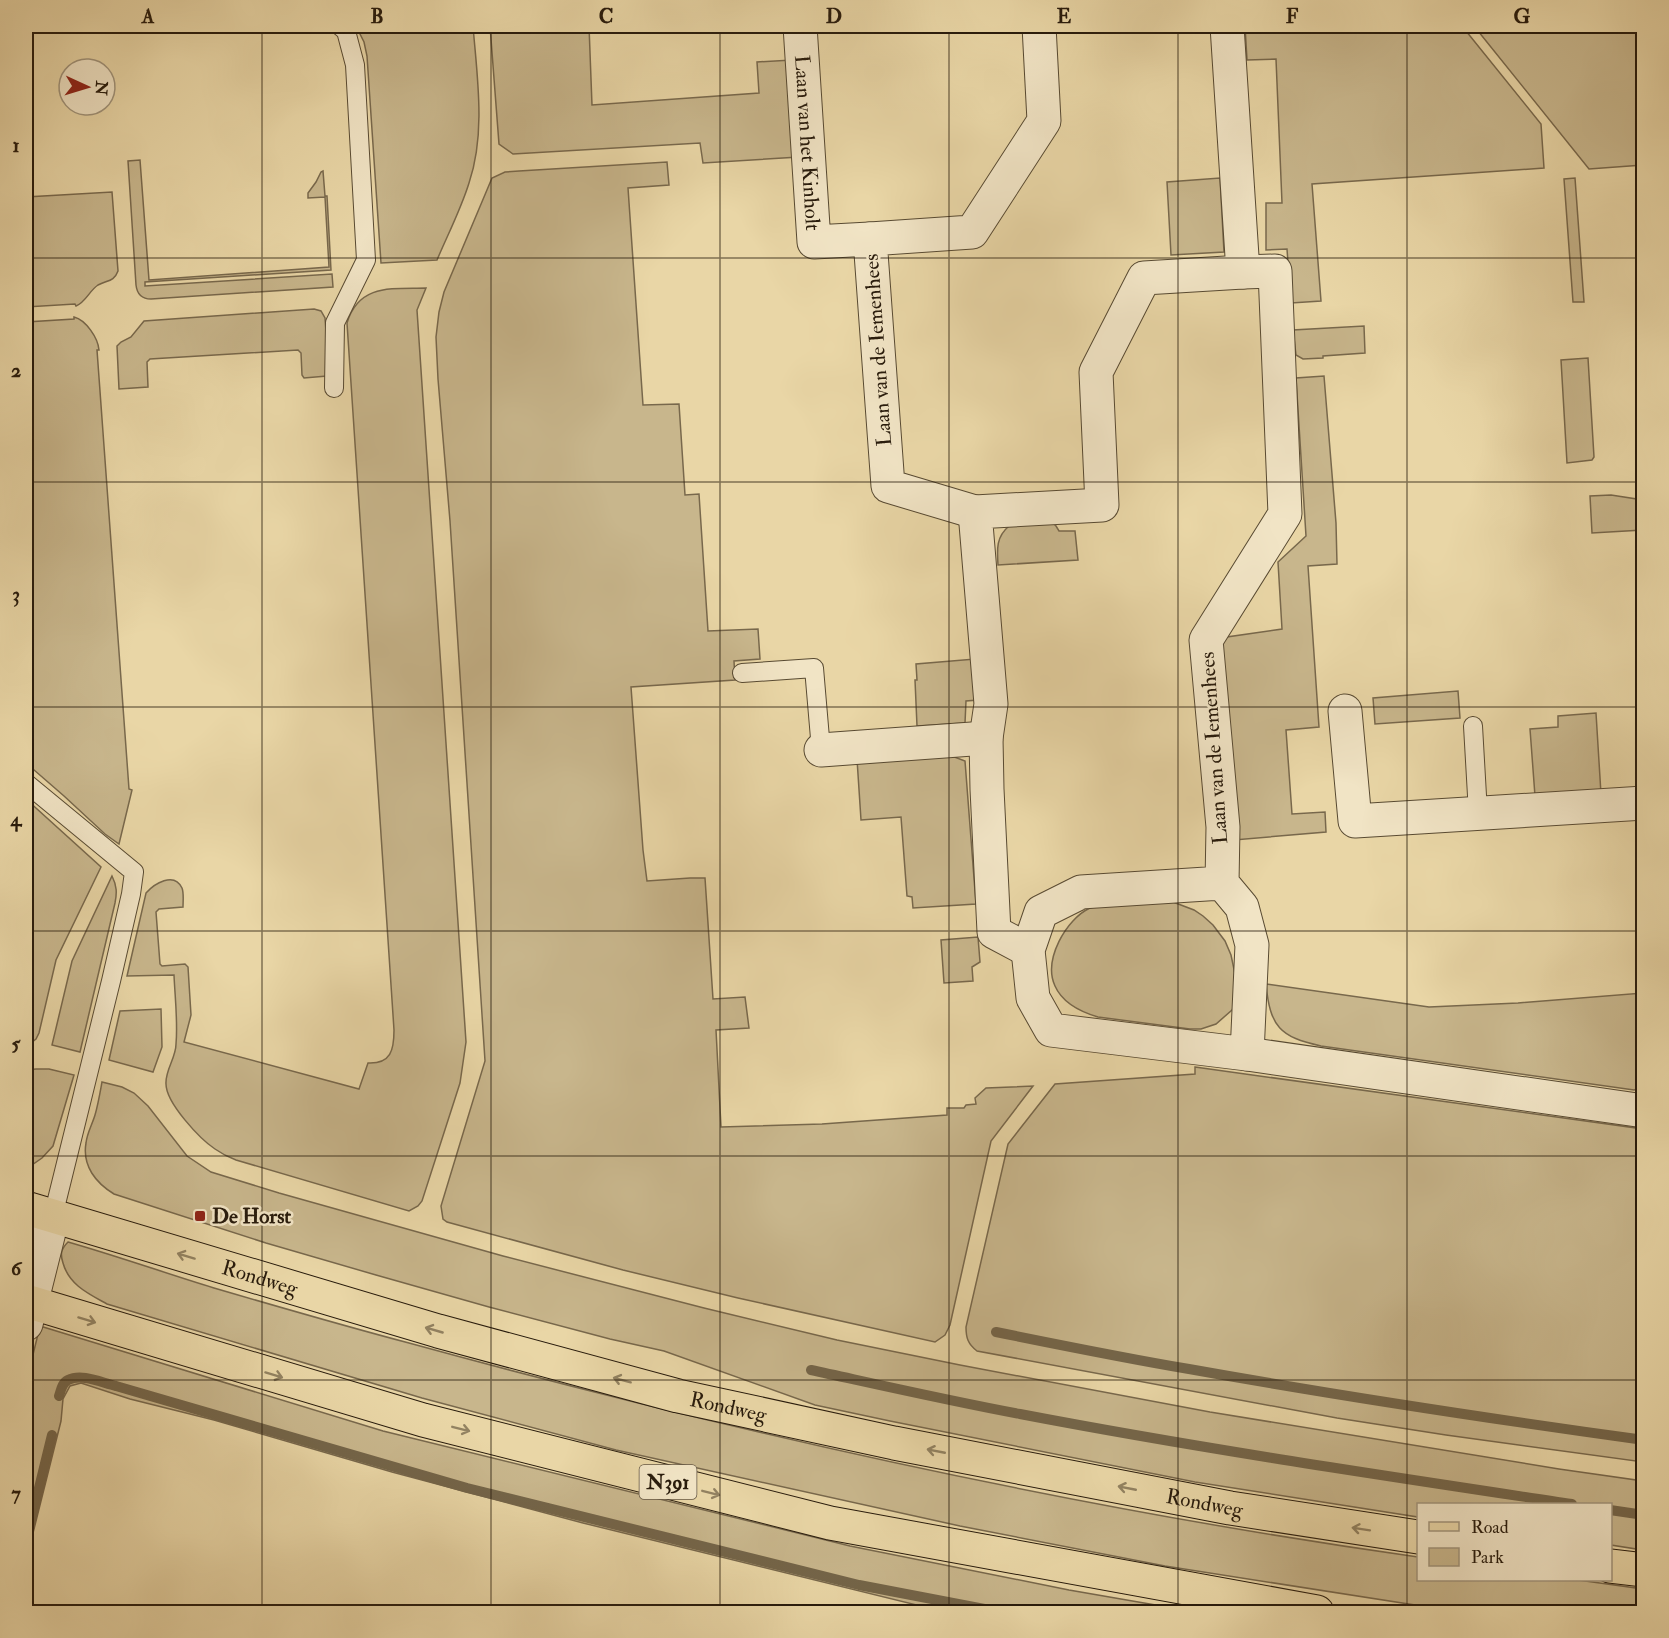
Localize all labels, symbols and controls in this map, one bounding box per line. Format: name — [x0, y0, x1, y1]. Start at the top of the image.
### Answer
text: A — [141, 4, 155, 29]
text: B — [370, 4, 384, 29]
text: C — [599, 4, 613, 29]
text: D — [826, 4, 842, 29]
text: E — [1057, 4, 1072, 29]
text: F — [1286, 4, 1299, 29]
text: G — [1514, 4, 1531, 29]
street label: Laan van het Kinholt — [788, 54, 827, 232]
north arrow — [57, 57, 117, 117]
text: N — [90, 79, 112, 96]
text: 1 — [12, 133, 20, 158]
street label: Laan van de Iemenhees — [858, 253, 898, 447]
text: 2 — [11, 358, 21, 383]
text: 3 — [12, 582, 20, 607]
street label: Laan van de Iemenhees — [1194, 651, 1234, 845]
text: 4 — [10, 807, 23, 832]
text: 5 — [12, 1031, 22, 1056]
place label: De Horst — [212, 1203, 291, 1230]
marker: De Horst — [193, 1209, 207, 1223]
one-way arrow — [177, 1250, 196, 1261]
street label: Rondweg — [219, 1254, 302, 1302]
text: 6 — [11, 1256, 23, 1281]
one-way arrow — [77, 1315, 96, 1326]
one-way arrow — [425, 1324, 444, 1335]
one-way arrow — [264, 1370, 283, 1381]
one-way arrow — [613, 1374, 632, 1386]
street label: Rondweg — [687, 1385, 770, 1429]
one-way arrow — [451, 1424, 470, 1436]
one-way arrow — [926, 1445, 946, 1456]
road number: N391 — [640, 1465, 696, 1499]
text: 7 — [11, 1481, 21, 1506]
one-way arrow — [1118, 1482, 1137, 1493]
street label: Rondweg — [1164, 1482, 1246, 1523]
one-way arrow — [701, 1488, 720, 1500]
legend — [1417, 1503, 1612, 1581]
text: Road — [1471, 1516, 1509, 1539]
one-way arrow — [1351, 1523, 1371, 1534]
text: Park — [1471, 1546, 1504, 1569]

